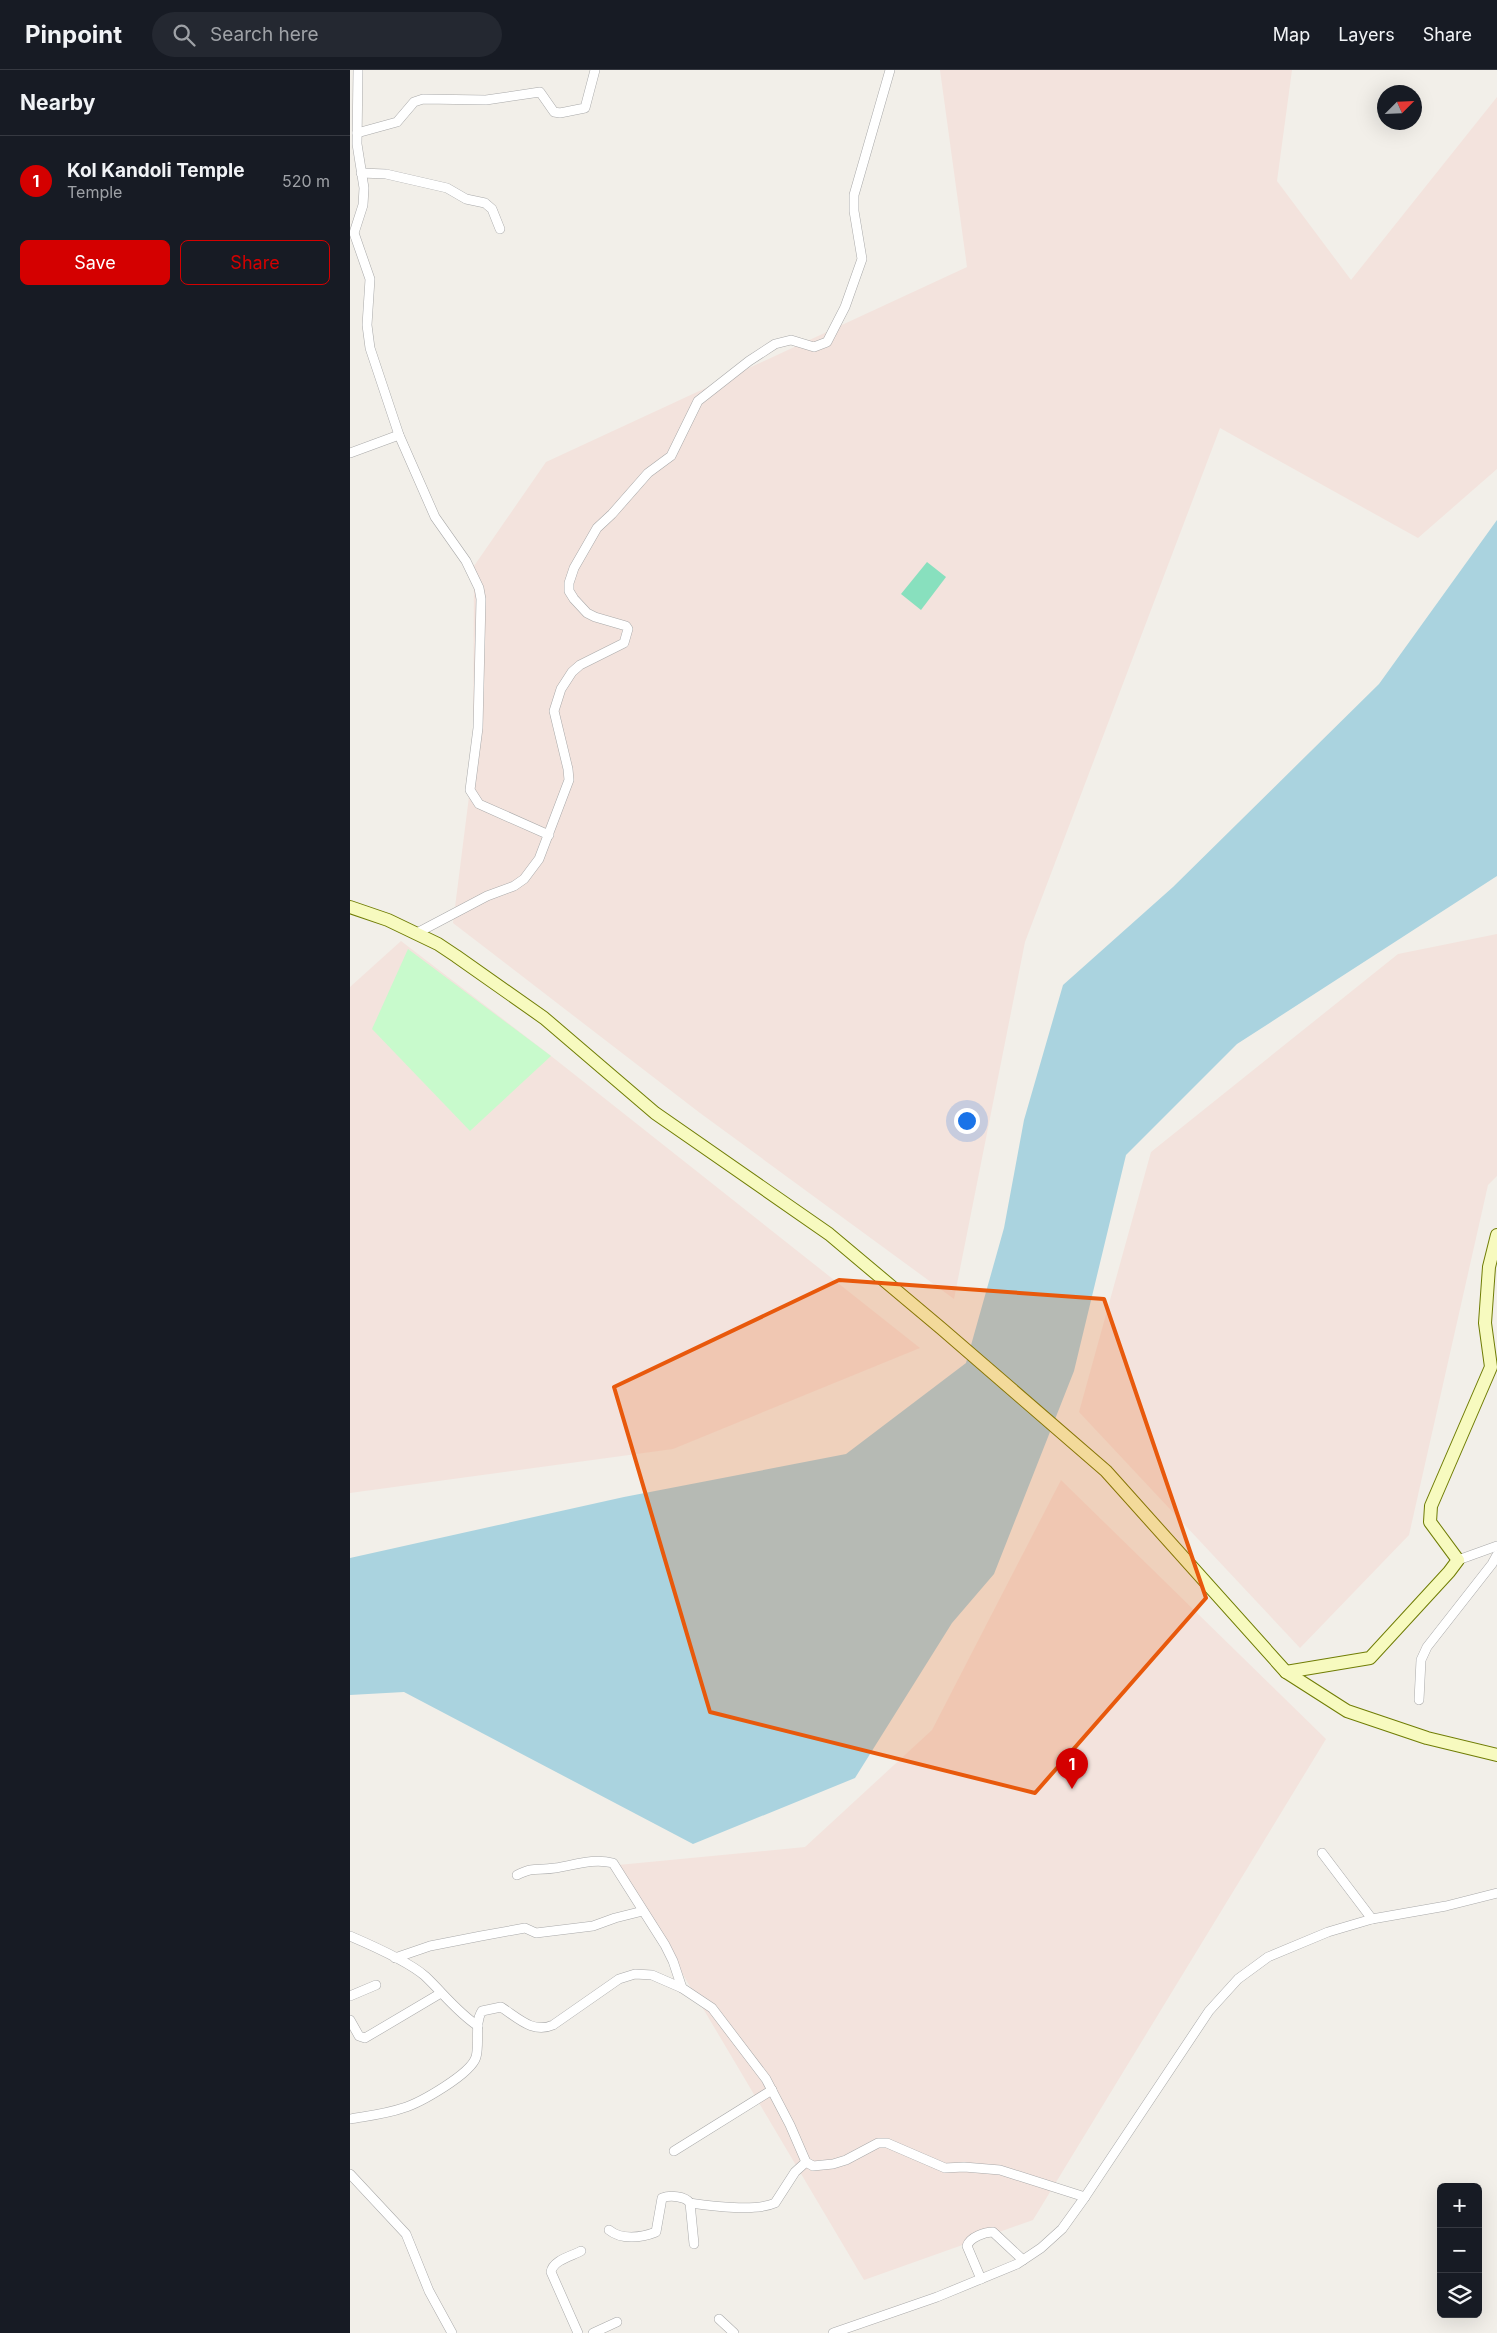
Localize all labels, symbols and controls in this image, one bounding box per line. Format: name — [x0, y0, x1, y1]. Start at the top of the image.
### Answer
search box — [152, 12, 502, 57]
text: Pinpoint — [25, 20, 122, 49]
icon: search — [170, 21, 198, 49]
text: Search here — [210, 23, 319, 46]
text: Map — [1273, 24, 1310, 45]
text: Layers — [1338, 24, 1395, 45]
text: Share — [1423, 24, 1472, 45]
north arrow — [1377, 85, 1422, 130]
text: Nearby — [20, 90, 95, 115]
text: Kol Kandoli Temple — [67, 159, 244, 182]
text: 1 — [33, 171, 39, 191]
text: 520 m — [282, 171, 330, 191]
text: Temple — [67, 182, 122, 202]
button: Save — [20, 240, 170, 285]
button: Share — [180, 240, 330, 285]
your location — [954, 1108, 980, 1134]
pin: 1 — [1056, 1748, 1088, 1789]
map controls — [1437, 2183, 1482, 2318]
button: + — [1437, 2183, 1482, 2228]
button: − — [1437, 2228, 1482, 2273]
button: layers — [1437, 2273, 1482, 2318]

